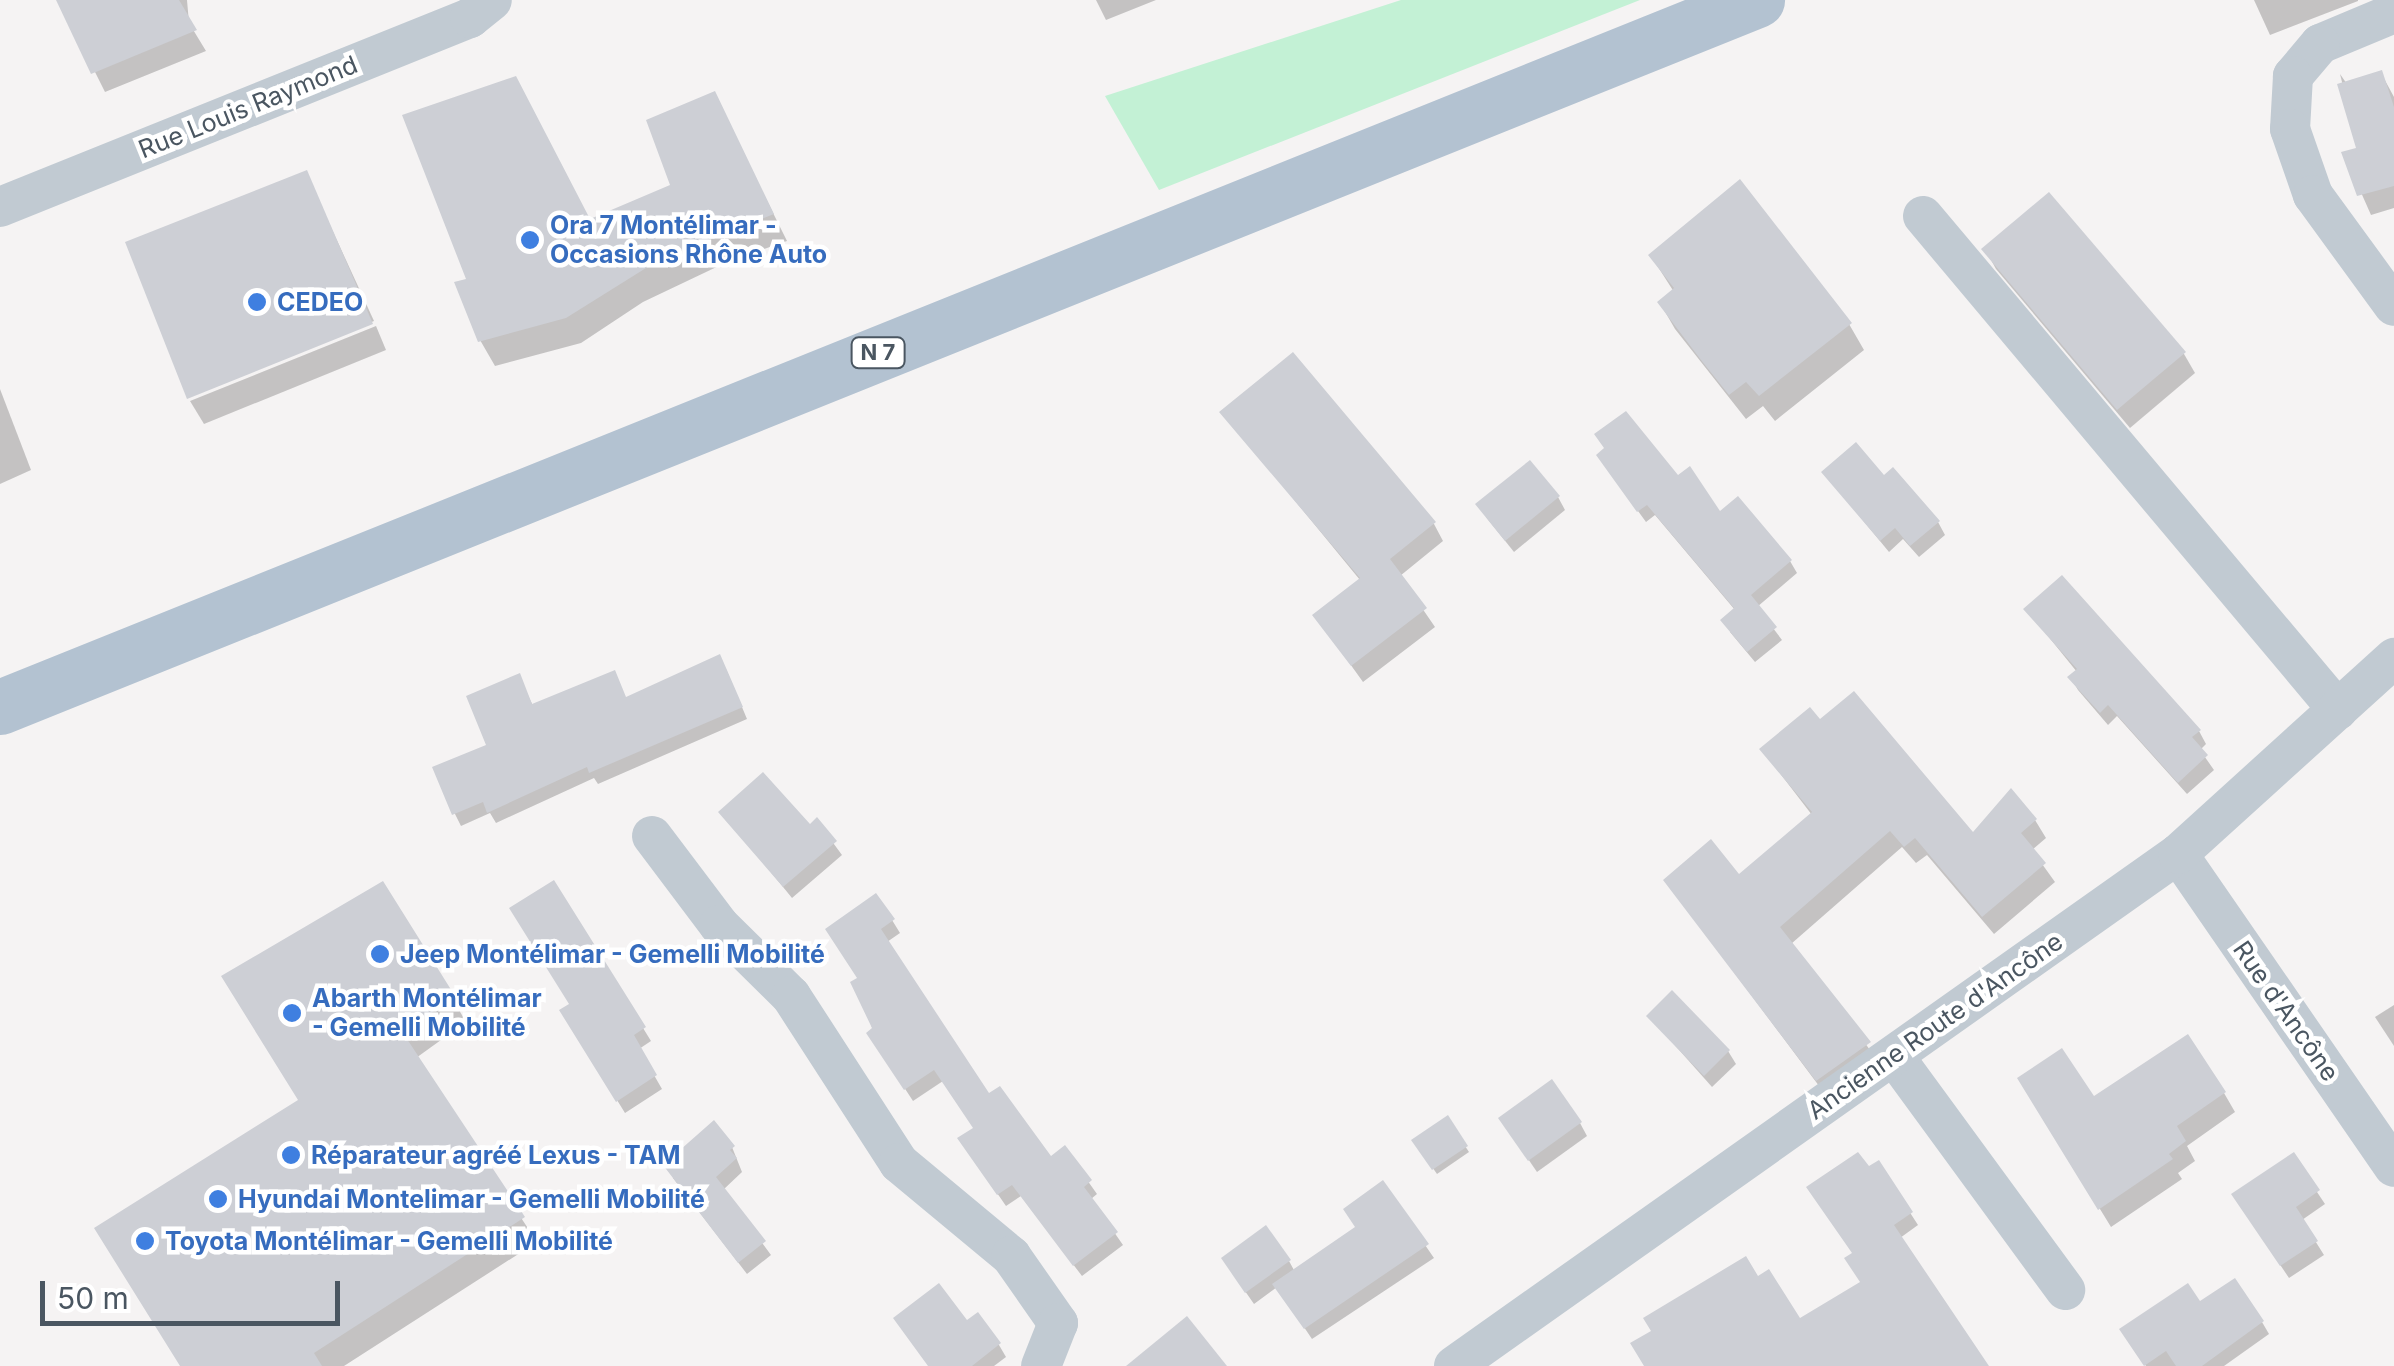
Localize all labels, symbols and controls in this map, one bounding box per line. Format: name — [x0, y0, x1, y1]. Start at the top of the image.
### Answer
street label: Rue Louis Raymond — [134, 49, 362, 165]
place label: Ora 7 Montélimar - Occasions Rhône Auto — [550, 211, 827, 270]
marker: Ora 7 Montélimar - Occasions Rhône Auto — [519, 229, 541, 251]
place label: CEDEO — [277, 287, 363, 317]
marker: CEDEO — [246, 291, 268, 313]
road number: N 7 — [850, 336, 906, 370]
street label: Ancienne Route d'Ancône — [1802, 926, 2068, 1126]
street label: Rue d'Ancône — [2227, 935, 2345, 1087]
place label: Jeep Montélimar - Gemelli Mobilité — [400, 939, 825, 969]
marker: Jeep Montélimar - Gemelli Mobilité — [369, 943, 391, 965]
place label: Abarth Montélimar - Gemelli Mobilité — [312, 984, 542, 1043]
marker: Abarth Montélimar - Gemelli Mobilité — [281, 1002, 303, 1024]
place label: Réparateur agréé Lexus - TAM — [311, 1140, 680, 1170]
marker: Réparateur agréé Lexus - TAM — [280, 1144, 302, 1166]
place label: Hyundai Montelimar - Gemelli Mobilité — [238, 1184, 705, 1214]
marker: Hyundai Montelimar - Gemelli Mobilité — [207, 1188, 229, 1210]
place label: Toyota Montélimar - Gemelli Mobilité — [165, 1226, 613, 1256]
marker: Toyota Montélimar - Gemelli Mobilité — [134, 1230, 156, 1252]
scale bar — [45, 1261, 345, 1323]
text: 50 m — [57, 1280, 129, 1316]

